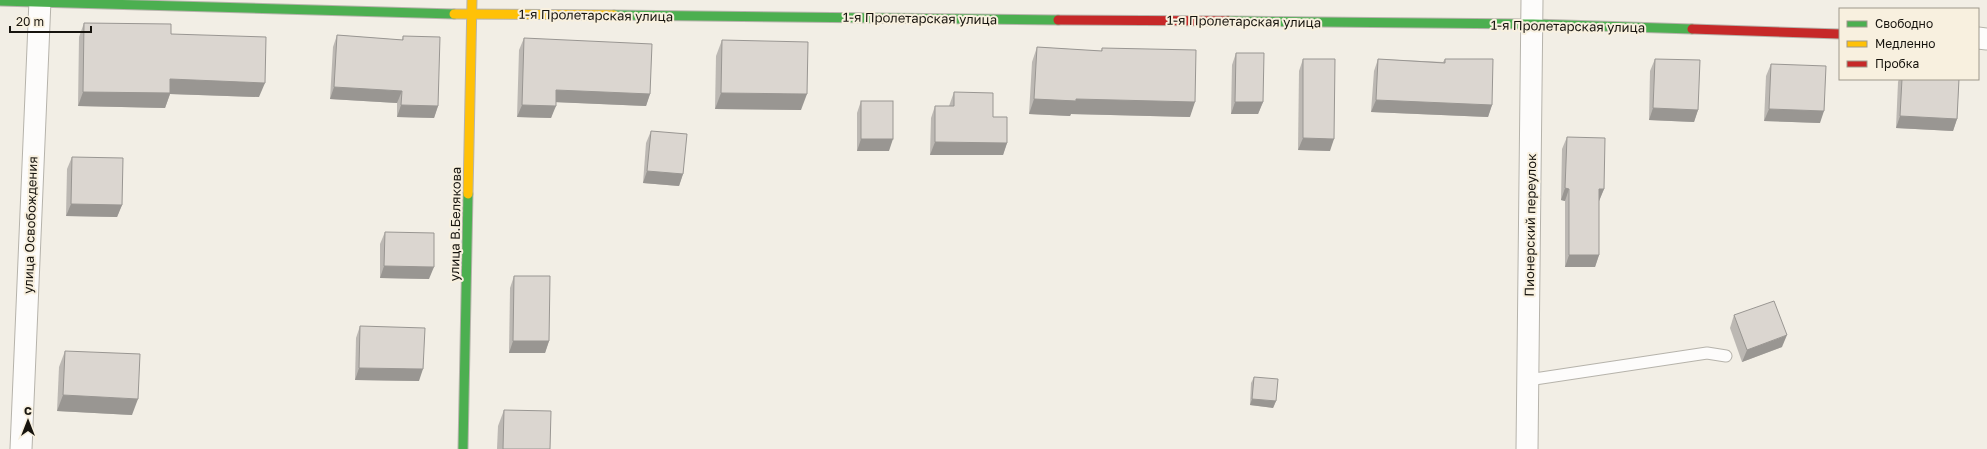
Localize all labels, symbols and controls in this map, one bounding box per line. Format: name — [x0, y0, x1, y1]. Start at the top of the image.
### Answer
street label: 1-я Пролетарская улица — [519, 6, 673, 24]
scale bar — [10, 8, 91, 34]
legend — [1839, 8, 1979, 80]
street label: 1-я Пролетарская улица — [843, 9, 997, 27]
street label: 1-я Пролетарская улица — [1167, 12, 1321, 30]
text: 20 m — [16, 14, 44, 29]
text: Свободно — [1875, 16, 1933, 31]
street label: 1-я Пролетарская улица — [1491, 17, 1645, 35]
text: Медленно — [1875, 36, 1935, 51]
text: Пробка — [1875, 56, 1919, 71]
street label: Пионерский переулок — [1521, 153, 1539, 297]
street label: улица Освобождения — [20, 156, 40, 294]
street label: улица В.Белякова — [446, 167, 464, 281]
north arrow — [8, 401, 48, 441]
text: С — [24, 404, 32, 417]

